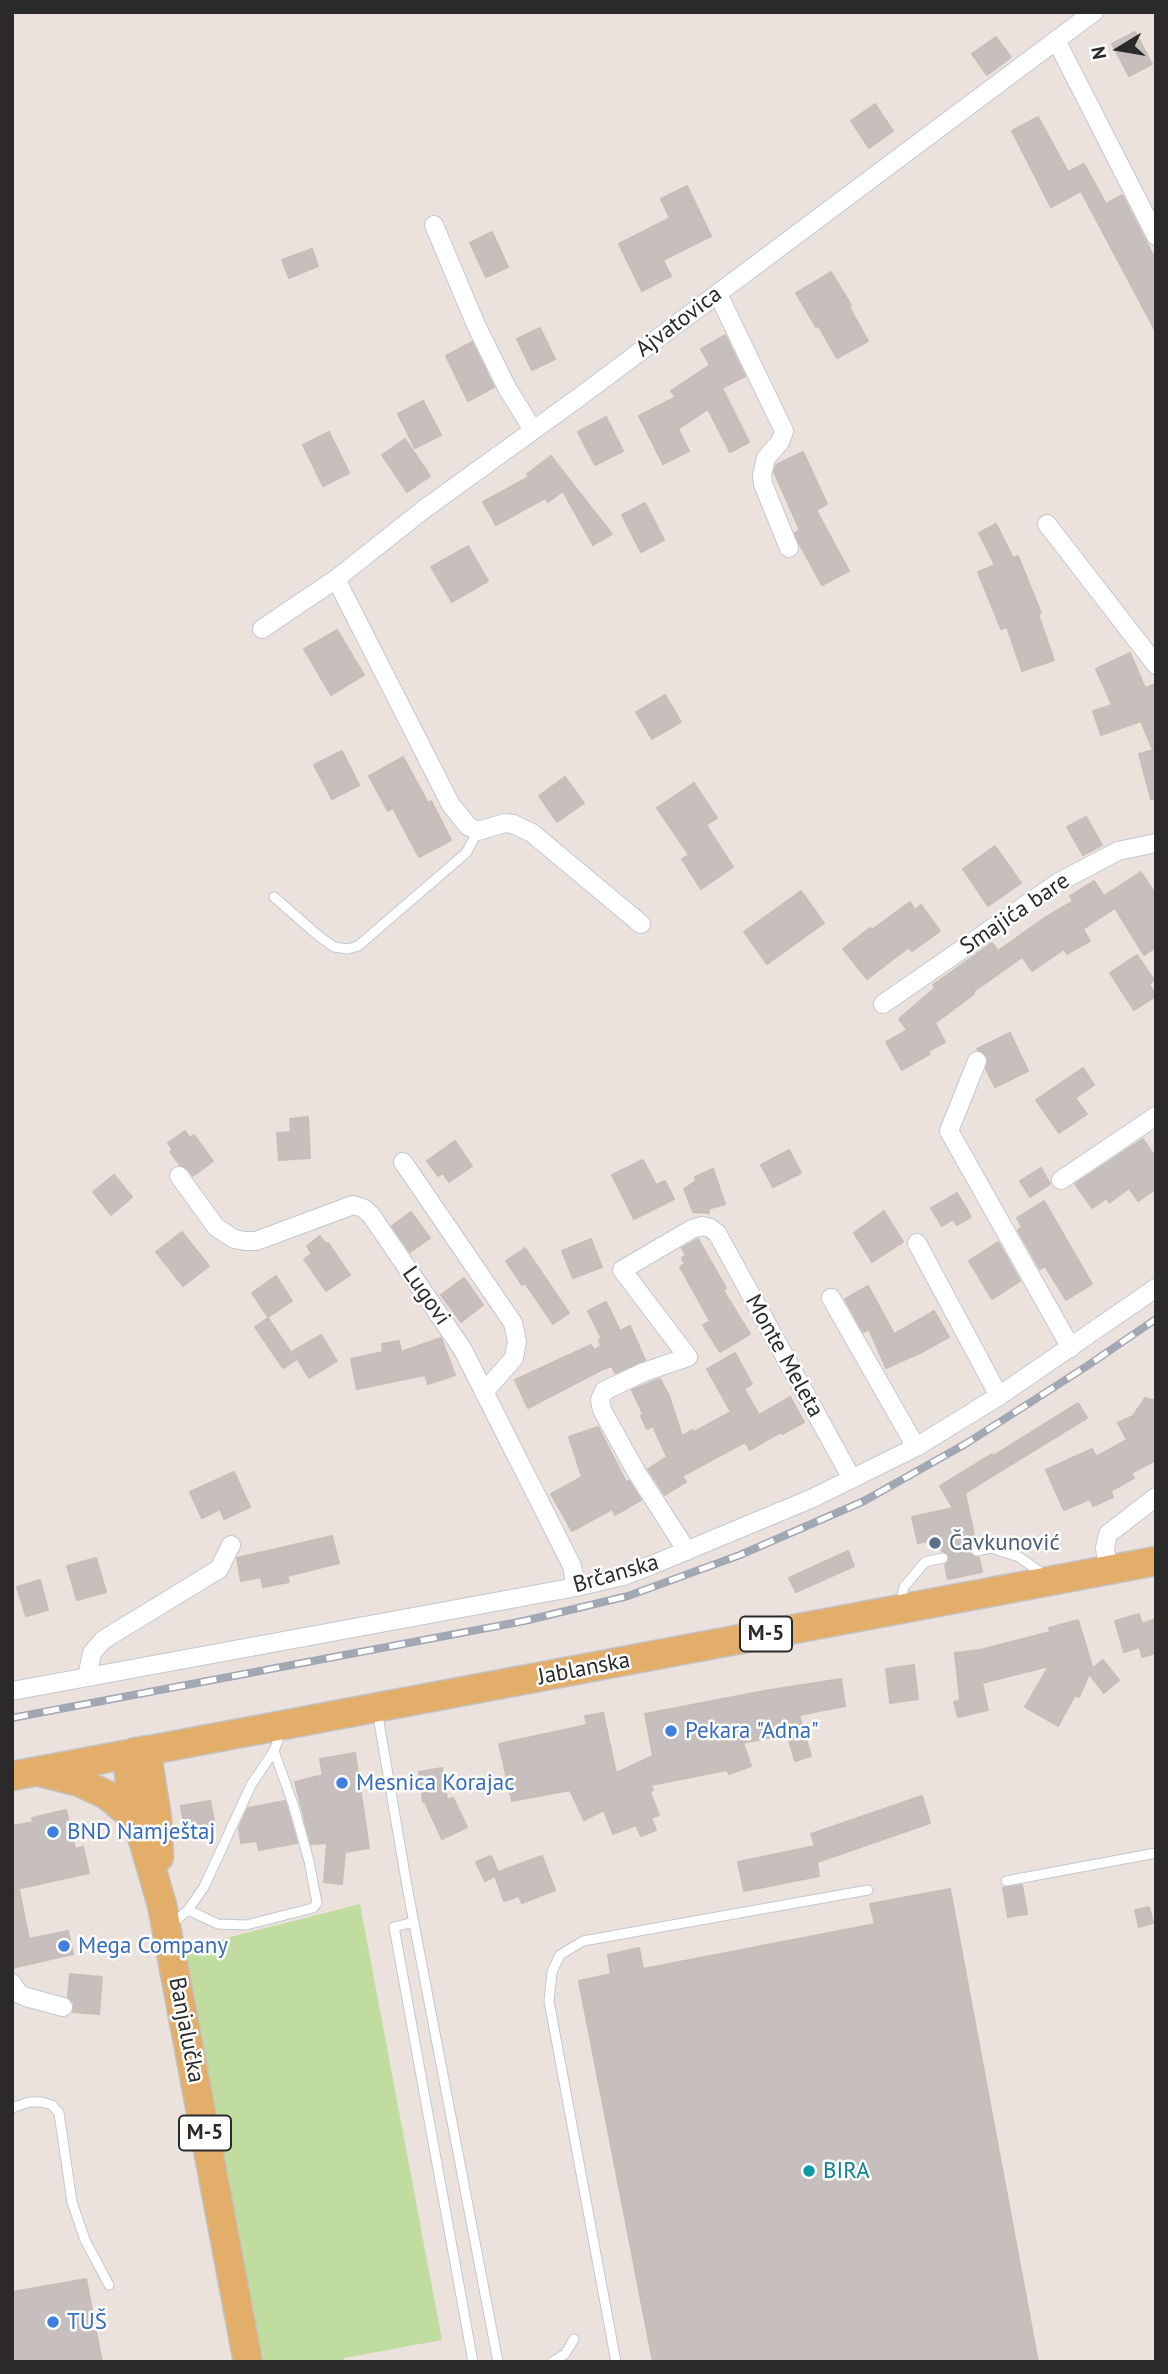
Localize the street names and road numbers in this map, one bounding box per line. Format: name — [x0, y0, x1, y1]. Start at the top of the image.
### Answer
street label: Ajvatovica — [630, 281, 728, 363]
street label: Smajića bare — [955, 867, 1075, 961]
street label: Lugovi — [396, 1261, 456, 1331]
street label: Monte Meleta — [739, 1290, 829, 1422]
street label: Brčanska — [570, 1549, 662, 1599]
road number: M-5 — [740, 1616, 792, 1652]
street label: Jablanska — [536, 1647, 632, 1691]
street label: Banjalučka — [162, 1975, 210, 2085]
road number: M-5 — [179, 2116, 231, 2150]

